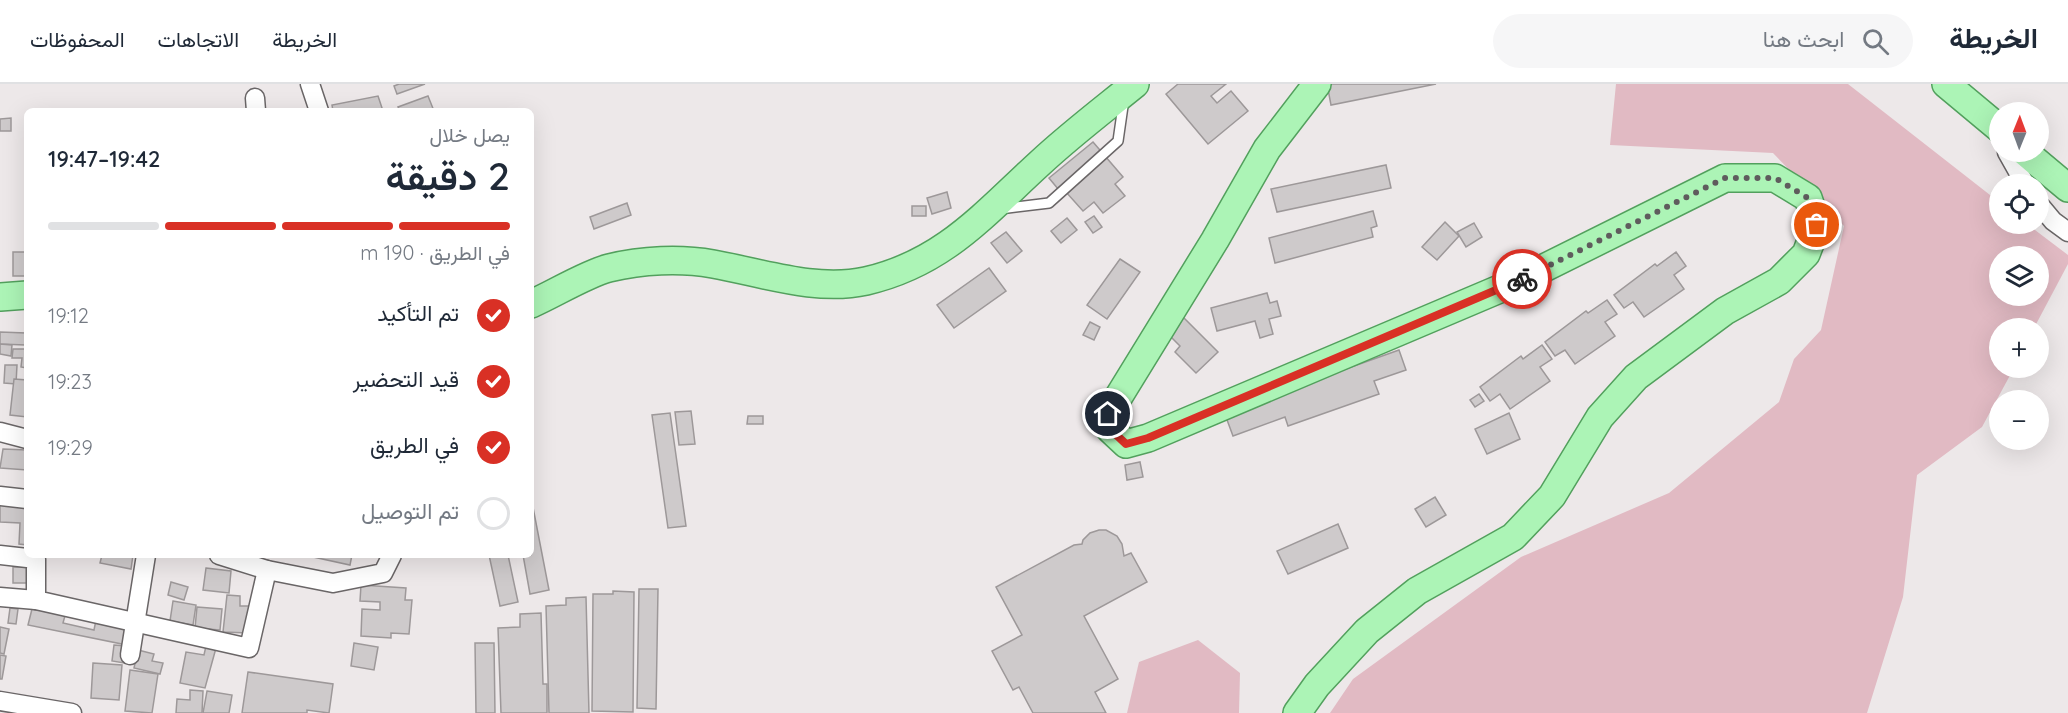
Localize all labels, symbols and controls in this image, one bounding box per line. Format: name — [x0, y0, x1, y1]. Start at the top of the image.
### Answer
search box — [1493, 14, 1913, 68]
text: الخريطة — [1949, 20, 2038, 55]
text: ابحث هنا — [1763, 25, 1844, 53]
icon: search — [1859, 25, 1892, 58]
text: المحفوظات — [30, 26, 125, 52]
text: الاتجاهات — [158, 26, 239, 52]
text: الخريطة — [272, 26, 337, 52]
north arrow — [1989, 102, 2049, 162]
map controls — [1989, 102, 2049, 450]
text: يصل خلال — [429, 122, 510, 147]
text: 19:42–19:47 — [48, 145, 160, 173]
text: 2 دقيقة — [386, 151, 510, 200]
button: locate — [1989, 174, 2049, 234]
pin — [1791, 199, 1842, 250]
icon: bag — [1800, 208, 1833, 241]
text: في الطريق · 190 m — [360, 240, 510, 265]
button: layers — [1989, 246, 2049, 306]
courier — [1492, 249, 1552, 309]
icon: bike — [1506, 263, 1539, 296]
text: تم التأكيد — [377, 299, 459, 327]
icon: check — [477, 299, 510, 332]
text: 19:12 — [48, 303, 89, 328]
button: + — [1989, 318, 2049, 378]
text: قيد التحضير — [353, 365, 459, 393]
icon: check — [477, 365, 510, 398]
text: 19:23 — [48, 369, 92, 394]
pin — [1082, 388, 1133, 439]
button: − — [1989, 390, 2049, 450]
icon: home — [1091, 397, 1124, 430]
text: في الطريق — [370, 431, 459, 459]
icon: check — [477, 431, 510, 464]
text: 19:29 — [48, 435, 93, 460]
text: تم التوصيل — [361, 497, 459, 525]

